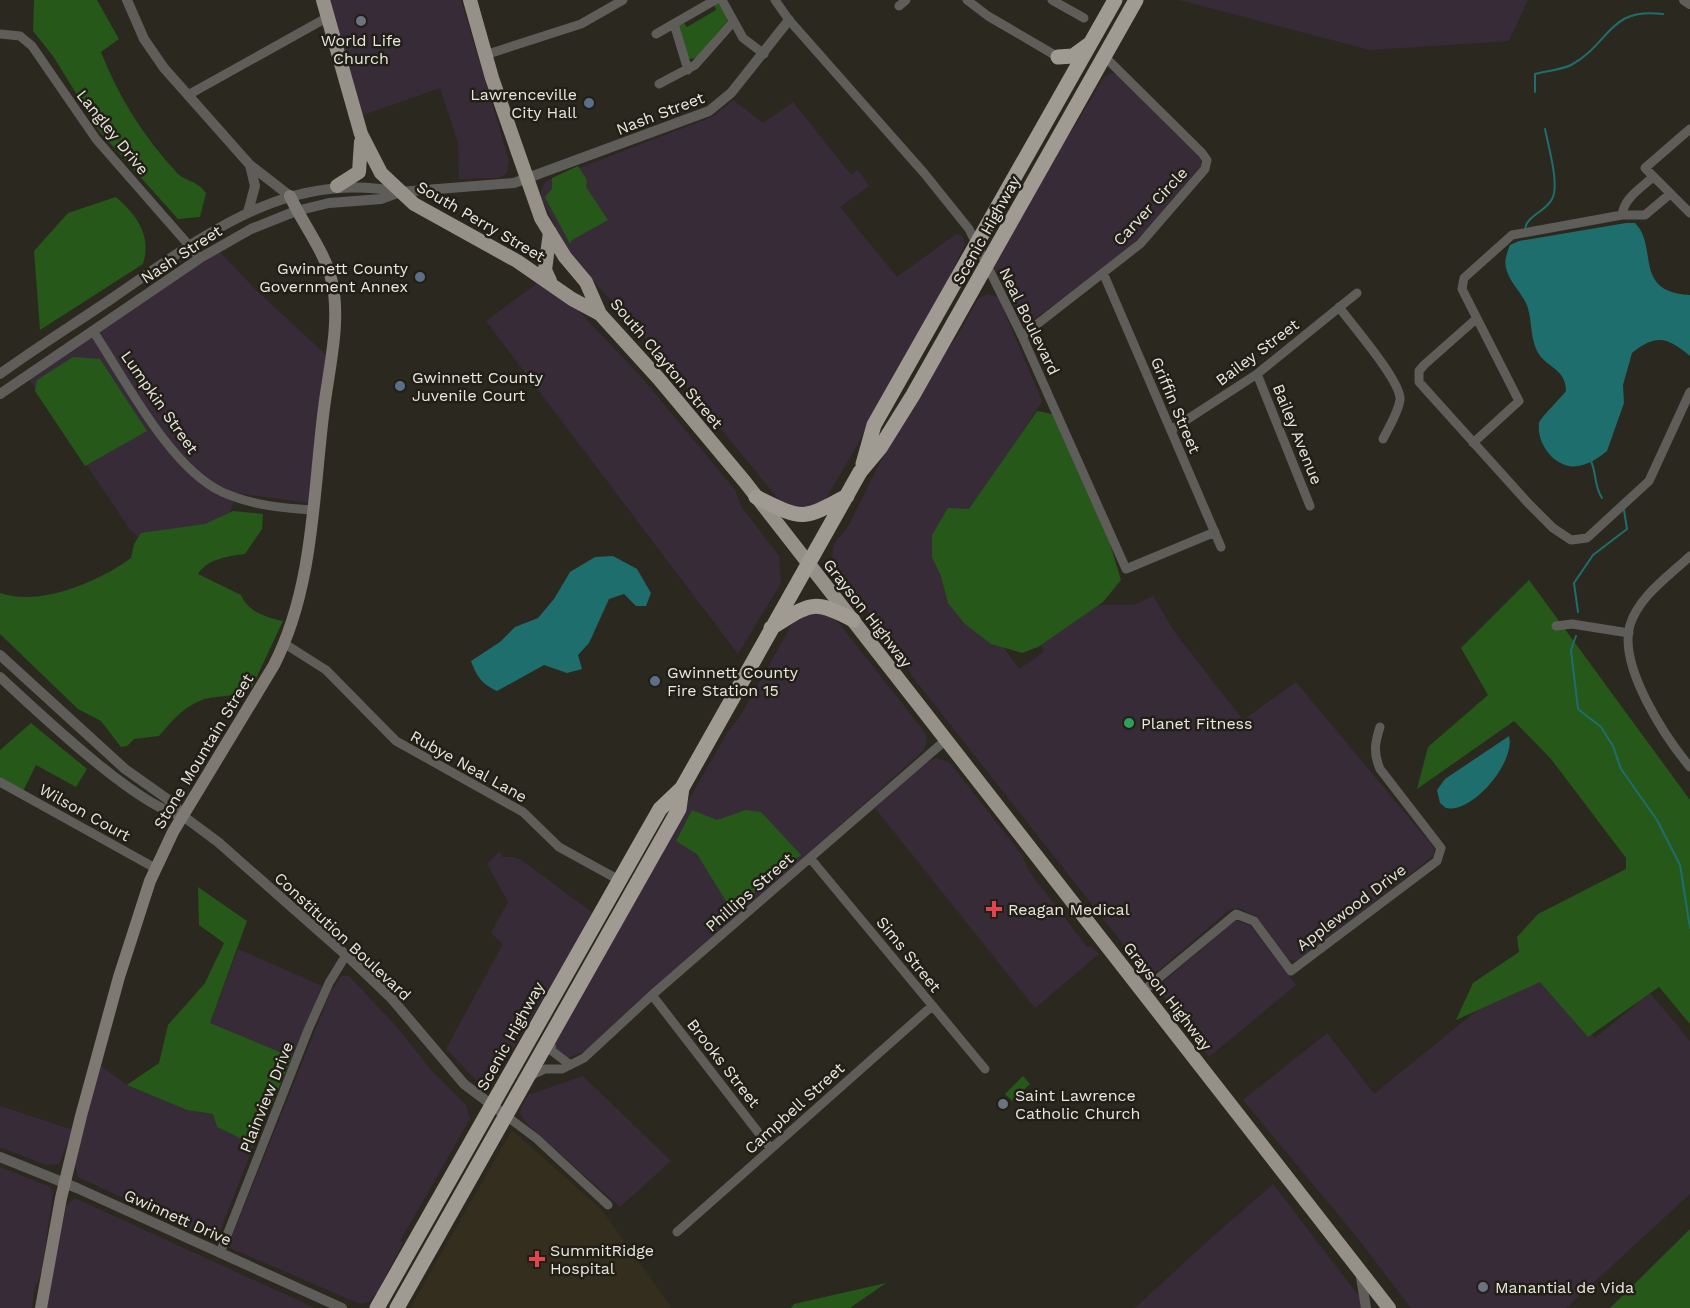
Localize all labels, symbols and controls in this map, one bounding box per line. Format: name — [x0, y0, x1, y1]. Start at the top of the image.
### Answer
marker: World Life Church — [354, 14, 368, 28]
place label: World Life Church — [321, 31, 401, 68]
place label: Lawrenceville City Hall — [470, 85, 577, 122]
street label: Langley Drive — [73, 86, 153, 179]
street label: Nash Street — [614, 88, 707, 139]
marker: Lawrenceville City Hall — [582, 96, 596, 110]
street label: Carver Circle — [1109, 163, 1192, 250]
street label: Scenic Highway — [949, 172, 1025, 288]
street label: South Perry Street — [413, 177, 549, 266]
street label: Nash Street — [137, 221, 226, 288]
place label: Gwinnett County Government Annex — [259, 259, 409, 296]
street label: Neal Boulevard — [995, 264, 1064, 378]
marker: Gwinnett County Government Annex — [413, 270, 427, 284]
street label: South Clayton Street — [607, 294, 727, 433]
street label: Bailey Street — [1212, 315, 1303, 390]
street label: Lumpkin Street — [117, 347, 202, 458]
street label: Griffin Street — [1147, 354, 1204, 456]
place label: Gwinnett County Juvenile Court — [412, 368, 544, 405]
marker: Gwinnett County Juvenile Court — [393, 379, 407, 393]
street label: Bailey Avenue — [1269, 381, 1326, 487]
street label: Grayson Highway — [819, 555, 916, 672]
place label: Gwinnett County Fire Station 15 — [667, 663, 799, 700]
street label: Stone Mountain Street — [150, 670, 257, 832]
marker: Gwinnett County Fire Station 15 — [648, 674, 662, 688]
place label: Planet Fitness — [1141, 714, 1253, 733]
marker: Planet Fitness — [1122, 716, 1136, 730]
street label: Rubye Neal Lane — [407, 726, 530, 806]
street label: Wilson Court — [36, 780, 134, 845]
street label: Phillips Street — [702, 849, 797, 936]
street label: Applewood Drive — [1293, 860, 1410, 955]
street label: Constitution Boulevard — [270, 868, 415, 1005]
marker: Reagan Medical — [985, 900, 1003, 918]
place label: Reagan Medical — [1008, 900, 1130, 919]
street label: Sims Street — [872, 913, 945, 996]
street label: Grayson Highway — [1119, 938, 1216, 1055]
street label: Scenic Highway — [473, 978, 549, 1094]
street label: Brooks Street — [683, 1015, 764, 1111]
street label: Plainview Drive — [236, 1039, 297, 1155]
street label: Campbell Street — [741, 1058, 848, 1158]
place label: Saint Lawrence Catholic Church — [1015, 1086, 1140, 1123]
marker: Saint Lawrence Catholic Church — [996, 1097, 1010, 1111]
street label: Gwinnett Drive — [121, 1185, 234, 1250]
place label: SummitRidge Hospital — [550, 1241, 654, 1278]
marker: SummitRidge Hospital — [528, 1250, 546, 1268]
place label: Manantial de Vida — [1495, 1278, 1634, 1297]
marker: Manantial de Vida — [1476, 1280, 1490, 1294]

